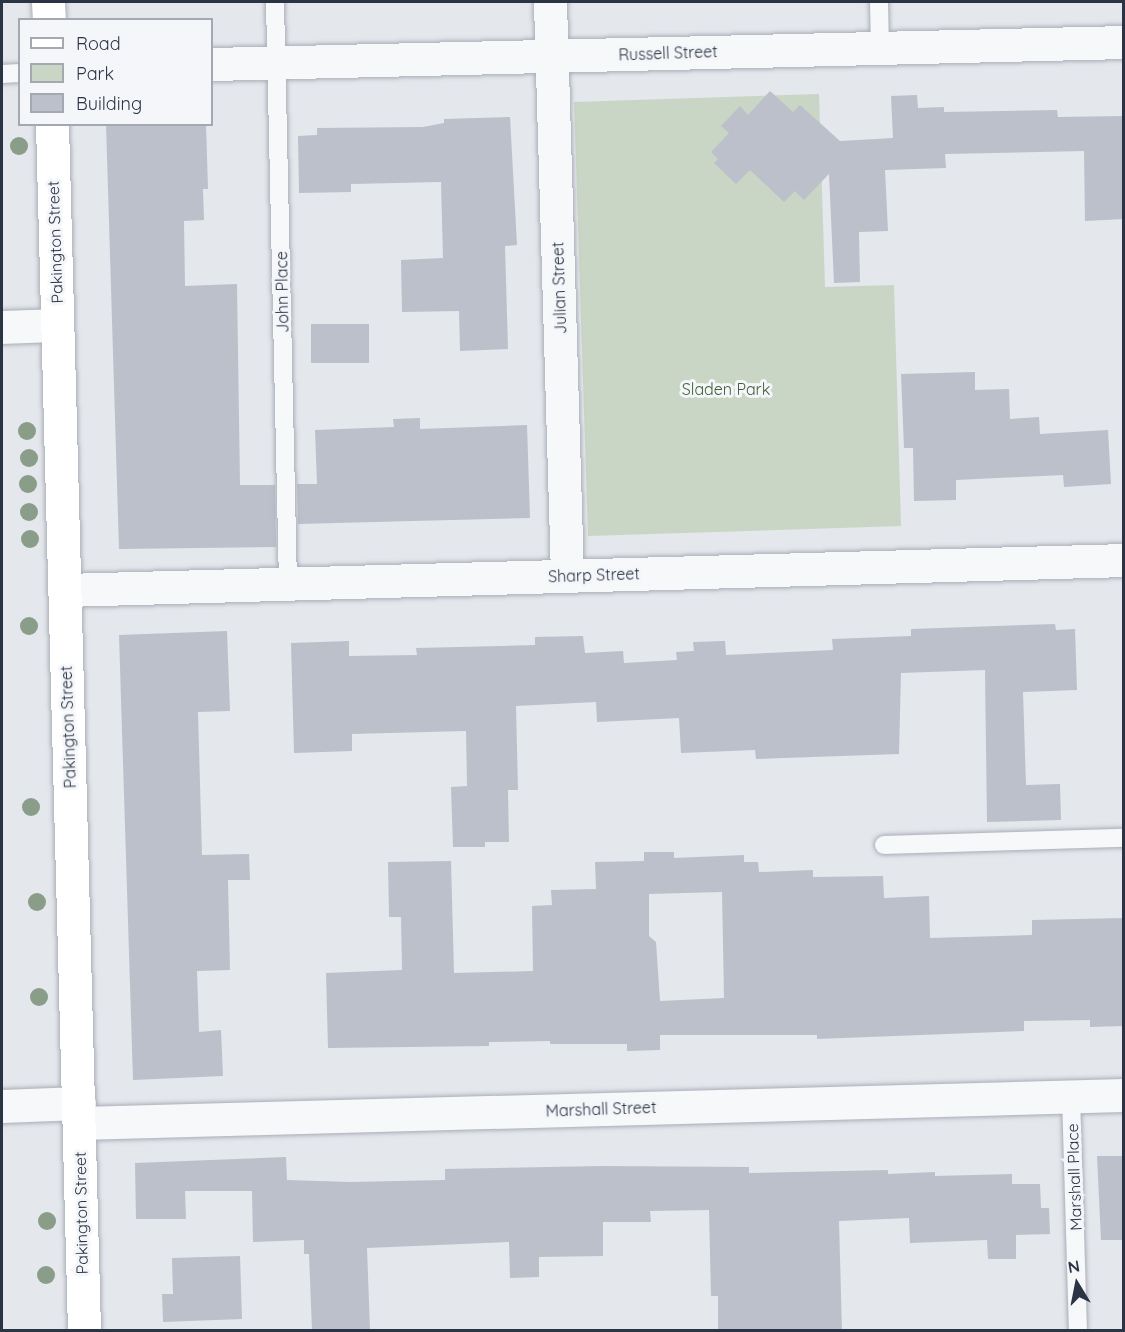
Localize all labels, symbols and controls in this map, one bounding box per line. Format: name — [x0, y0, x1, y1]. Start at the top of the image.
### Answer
legend — [18, 18, 213, 126]
text: Road — [76, 32, 121, 55]
street label: Russell Street — [618, 42, 718, 64]
text: Park — [76, 62, 114, 85]
text: Building — [76, 92, 142, 115]
street label: Pakington Street — [43, 180, 67, 304]
street label: Julian Street — [548, 241, 570, 335]
street label: John Place — [272, 251, 292, 333]
park label: Sladen Park — [682, 379, 770, 399]
street label: Sharp Street — [548, 564, 640, 586]
street label: Pakington Street — [56, 665, 80, 789]
street label: Marshall Street — [545, 1097, 657, 1121]
street label: Marshall Place — [1063, 1123, 1085, 1231]
street label: Pakington Street — [70, 1151, 92, 1275]
north arrow — [1047, 1254, 1107, 1314]
text: N — [1066, 1255, 1081, 1277]

